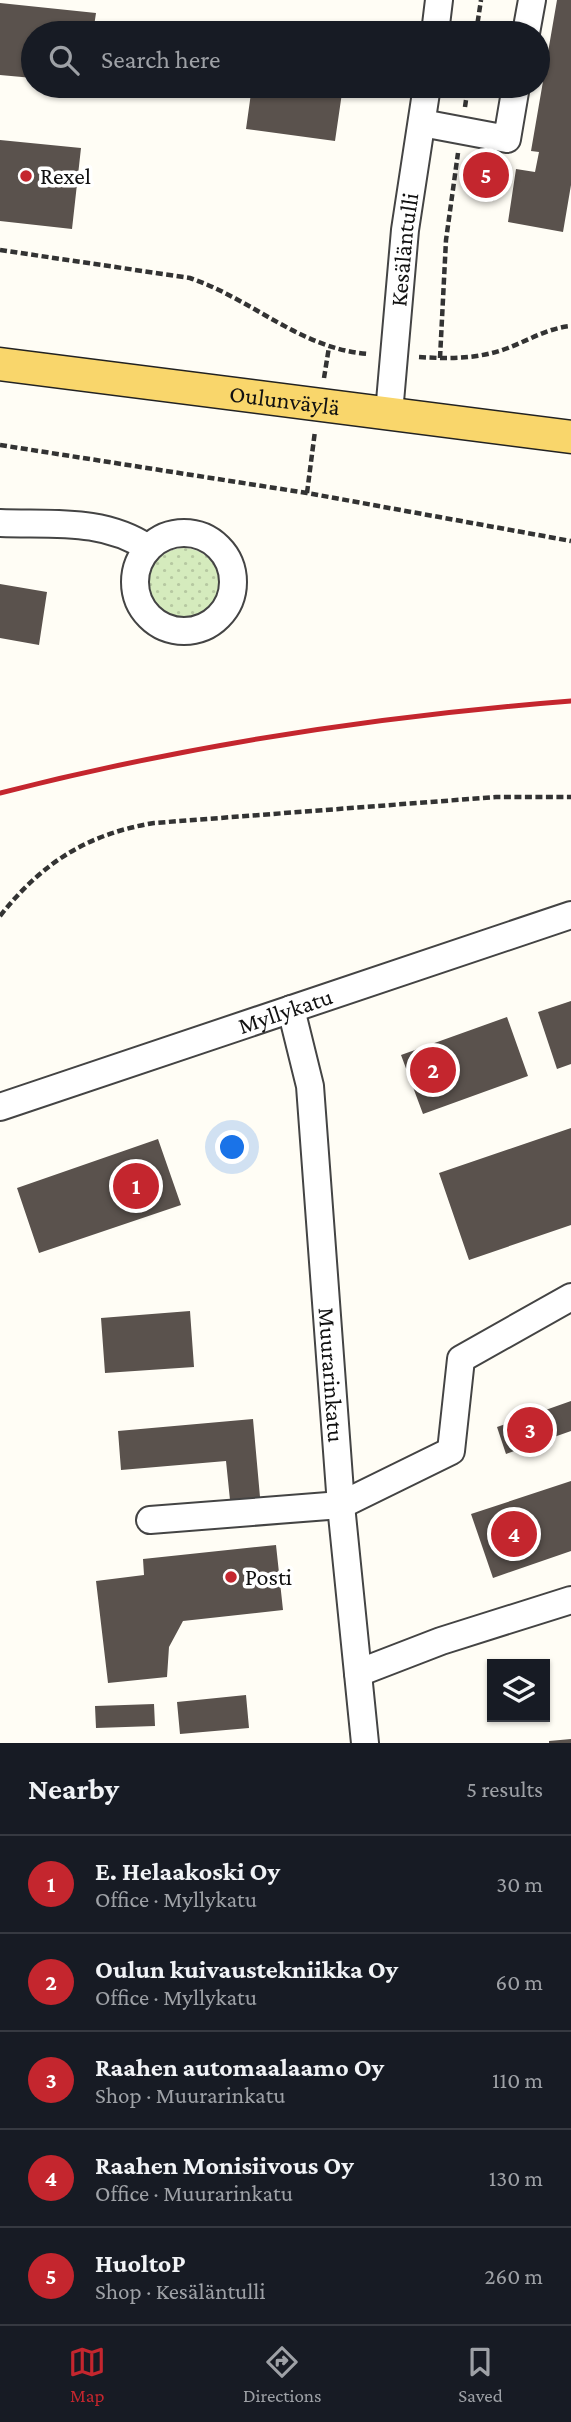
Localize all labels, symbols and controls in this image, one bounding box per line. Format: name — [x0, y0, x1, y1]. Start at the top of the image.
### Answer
search box — [21, 21, 550, 98]
icon: search — [45, 41, 83, 79]
text: Search here — [101, 45, 220, 74]
pin: 5 — [463, 149, 509, 201]
place label: Rexel — [40, 162, 91, 189]
marker: Rexel — [18, 168, 34, 184]
street label: Kesäläntulli — [384, 191, 424, 308]
street label: Oulunväylä — [228, 379, 342, 420]
street label: Myllykatu — [234, 982, 336, 1039]
pin: 2 — [410, 1044, 456, 1096]
your location — [215, 1130, 249, 1164]
pin: 1 — [113, 1160, 159, 1212]
street label: Muurarinkatu — [313, 1306, 350, 1444]
pin: 3 — [507, 1404, 553, 1456]
pin: 4 — [491, 1508, 537, 1560]
place label: Posti — [245, 1563, 292, 1590]
marker: Posti — [223, 1569, 239, 1585]
map controls — [487, 1659, 550, 1722]
button: layers — [487, 1659, 550, 1722]
text: Nearby — [28, 1772, 119, 1805]
text: 5 results — [466, 1776, 543, 1802]
text: E. Helaakoski Oy — [95, 1857, 280, 1886]
text: 1 — [47, 1871, 55, 1897]
text: 30 m — [496, 1871, 543, 1897]
text: Office · Myllykatu — [95, 1886, 257, 1912]
text: Oulun kuivaustekniikka Oy — [95, 1955, 398, 1984]
text: 2 — [45, 1969, 57, 1995]
text: 60 m — [496, 1969, 543, 1995]
text: Office · Myllykatu — [95, 1984, 257, 2010]
text: Raahen automaalaamo Oy — [95, 2053, 384, 2082]
text: 3 — [45, 2067, 57, 2093]
text: 110 m — [492, 2067, 543, 2093]
text: Shop · Muurarinkatu — [95, 2082, 285, 2108]
text: Raahen Monisiivous Oy — [95, 2151, 354, 2180]
text: 4 — [45, 2165, 57, 2191]
text: 130 m — [489, 2165, 543, 2191]
text: Office · Muurarinkatu — [95, 2180, 293, 2206]
text: HuoltoP — [95, 2249, 186, 2278]
text: 5 — [45, 2263, 57, 2289]
text: 260 m — [485, 2263, 543, 2289]
text: Shop · Kesäläntulli — [95, 2278, 265, 2304]
tab: Map — [68, 2343, 106, 2406]
tab: Directions — [243, 2343, 322, 2406]
tab: Saved — [458, 2343, 503, 2406]

